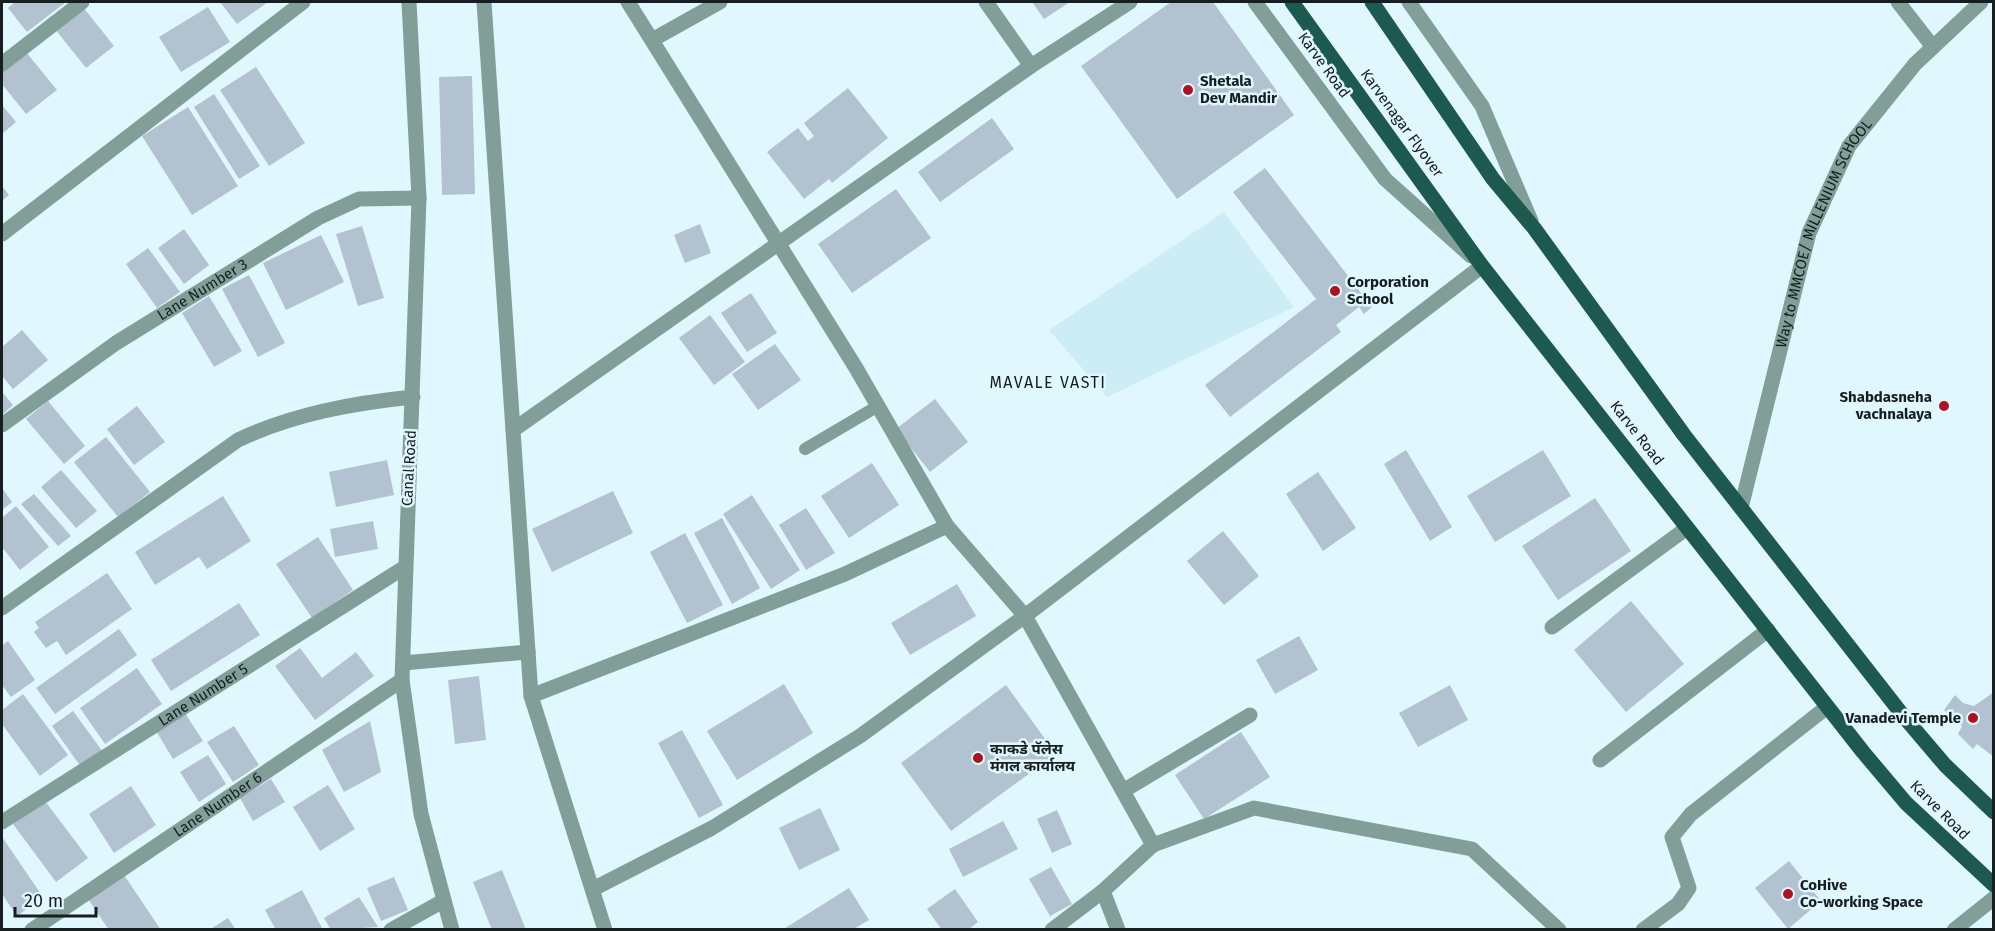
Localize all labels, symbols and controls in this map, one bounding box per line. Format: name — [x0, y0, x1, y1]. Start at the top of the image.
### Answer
street label: Karve Road — [1294, 29, 1354, 101]
street label: Karvenagar Flyover — [1357, 65, 1447, 181]
place label: Shetala Dev Mandir — [1200, 72, 1278, 107]
marker: Shetala Dev Mandir — [1181, 83, 1195, 97]
street label: Way to MMCOE/ MILLENIUM SCHOOL — [1772, 115, 1876, 350]
street label: Lane Number 3 — [154, 255, 251, 324]
place label: Corporation School — [1347, 273, 1429, 308]
marker: Corporation School — [1328, 284, 1342, 298]
district label: MAVALE VASTI — [989, 373, 1107, 392]
place label: Shabdasneha vachnalaya — [1839, 388, 1932, 423]
street label: Karve Road — [1606, 397, 1668, 469]
marker: Shabdasneha vachnalaya — [1937, 399, 1951, 413]
street label: Canal Road — [398, 429, 420, 507]
street label: Lane Number 5 — [155, 660, 251, 730]
place label: Vanadevi Temple — [1844, 709, 1961, 727]
marker: Vanadevi Temple — [1966, 711, 1980, 725]
place label: काकडे पॅलेस मंगल कार्यालय — [990, 740, 1076, 775]
marker: काकडे पॅलेस मंगल कार्यालय — [971, 751, 985, 765]
street label: Lane Number 6 — [170, 768, 265, 841]
street label: Karve Road — [1907, 777, 1973, 843]
place label: CoHive Co-working Space — [1800, 876, 1923, 911]
scale bar — [15, 880, 96, 918]
marker: CoHive Co-working Space — [1781, 887, 1795, 901]
text: 20 m — [24, 890, 63, 912]

